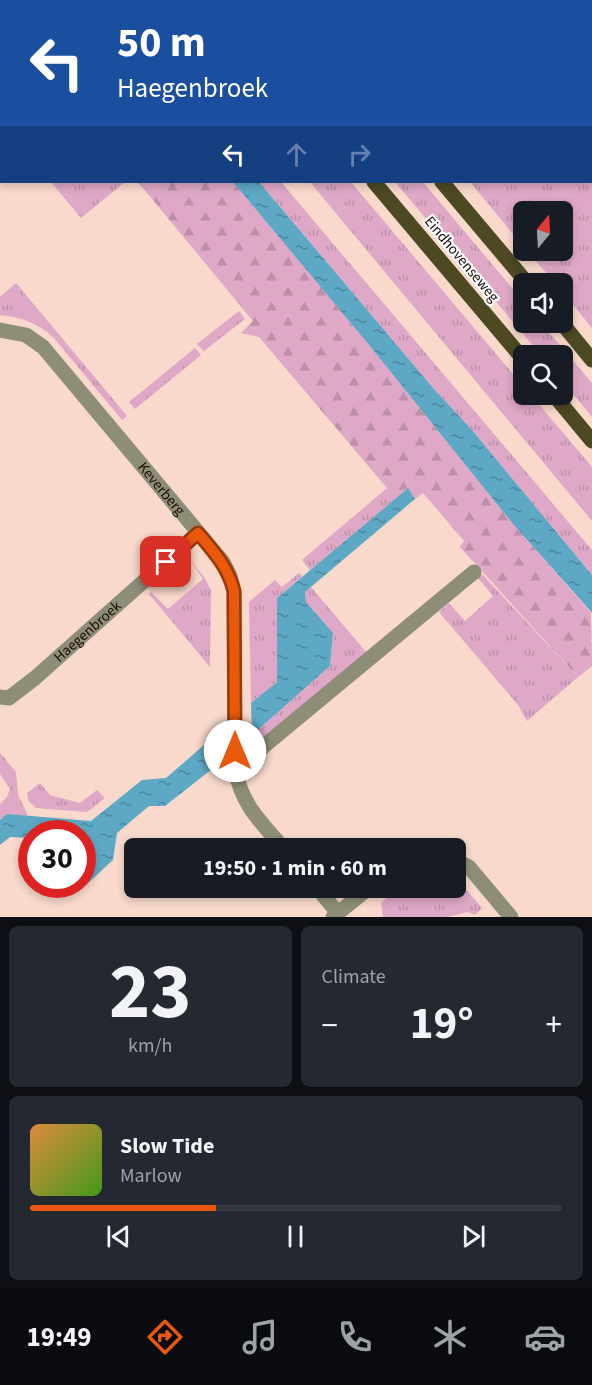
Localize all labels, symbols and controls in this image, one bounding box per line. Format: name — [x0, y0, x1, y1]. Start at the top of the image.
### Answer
text: 50 m — [117, 13, 206, 73]
icon: left — [18, 24, 96, 102]
text: Haegenbroek — [117, 69, 268, 108]
icon: left — [217, 138, 250, 171]
icon: ahead — [280, 138, 313, 171]
icon: right — [343, 138, 376, 171]
north arrow — [513, 201, 573, 261]
map controls — [513, 201, 573, 405]
street label: Eindhovenseweg — [419, 212, 504, 307]
button: sound — [513, 273, 573, 333]
button: search — [513, 345, 573, 405]
street label: Keverberg — [133, 458, 190, 521]
pin — [140, 536, 191, 587]
icon: arrive — [149, 545, 182, 578]
street label: Haegenbroek — [49, 596, 127, 668]
position arrow — [203, 719, 267, 783]
speed limit sign: 30 — [18, 820, 96, 898]
text: 19:50 · 1 min · 60 m — [203, 852, 387, 884]
text: 23 — [109, 937, 191, 1048]
text: Climate — [322, 963, 386, 991]
text: 19° — [410, 992, 474, 1056]
text: − — [322, 1002, 338, 1049]
text: + — [546, 1002, 562, 1049]
text: km/h — [128, 1032, 172, 1060]
text: Slow Tide — [120, 1130, 214, 1162]
text: Marlow — [120, 1162, 182, 1190]
icon: previous — [102, 1220, 135, 1253]
icon: pause — [279, 1220, 312, 1253]
icon: next — [457, 1220, 490, 1253]
icon: directions — [144, 1316, 186, 1358]
icon: music — [239, 1316, 281, 1358]
icon: phone — [334, 1316, 376, 1358]
icon: climate — [429, 1316, 471, 1358]
icon: car — [524, 1316, 566, 1358]
text: 19:49 — [26, 1318, 92, 1357]

